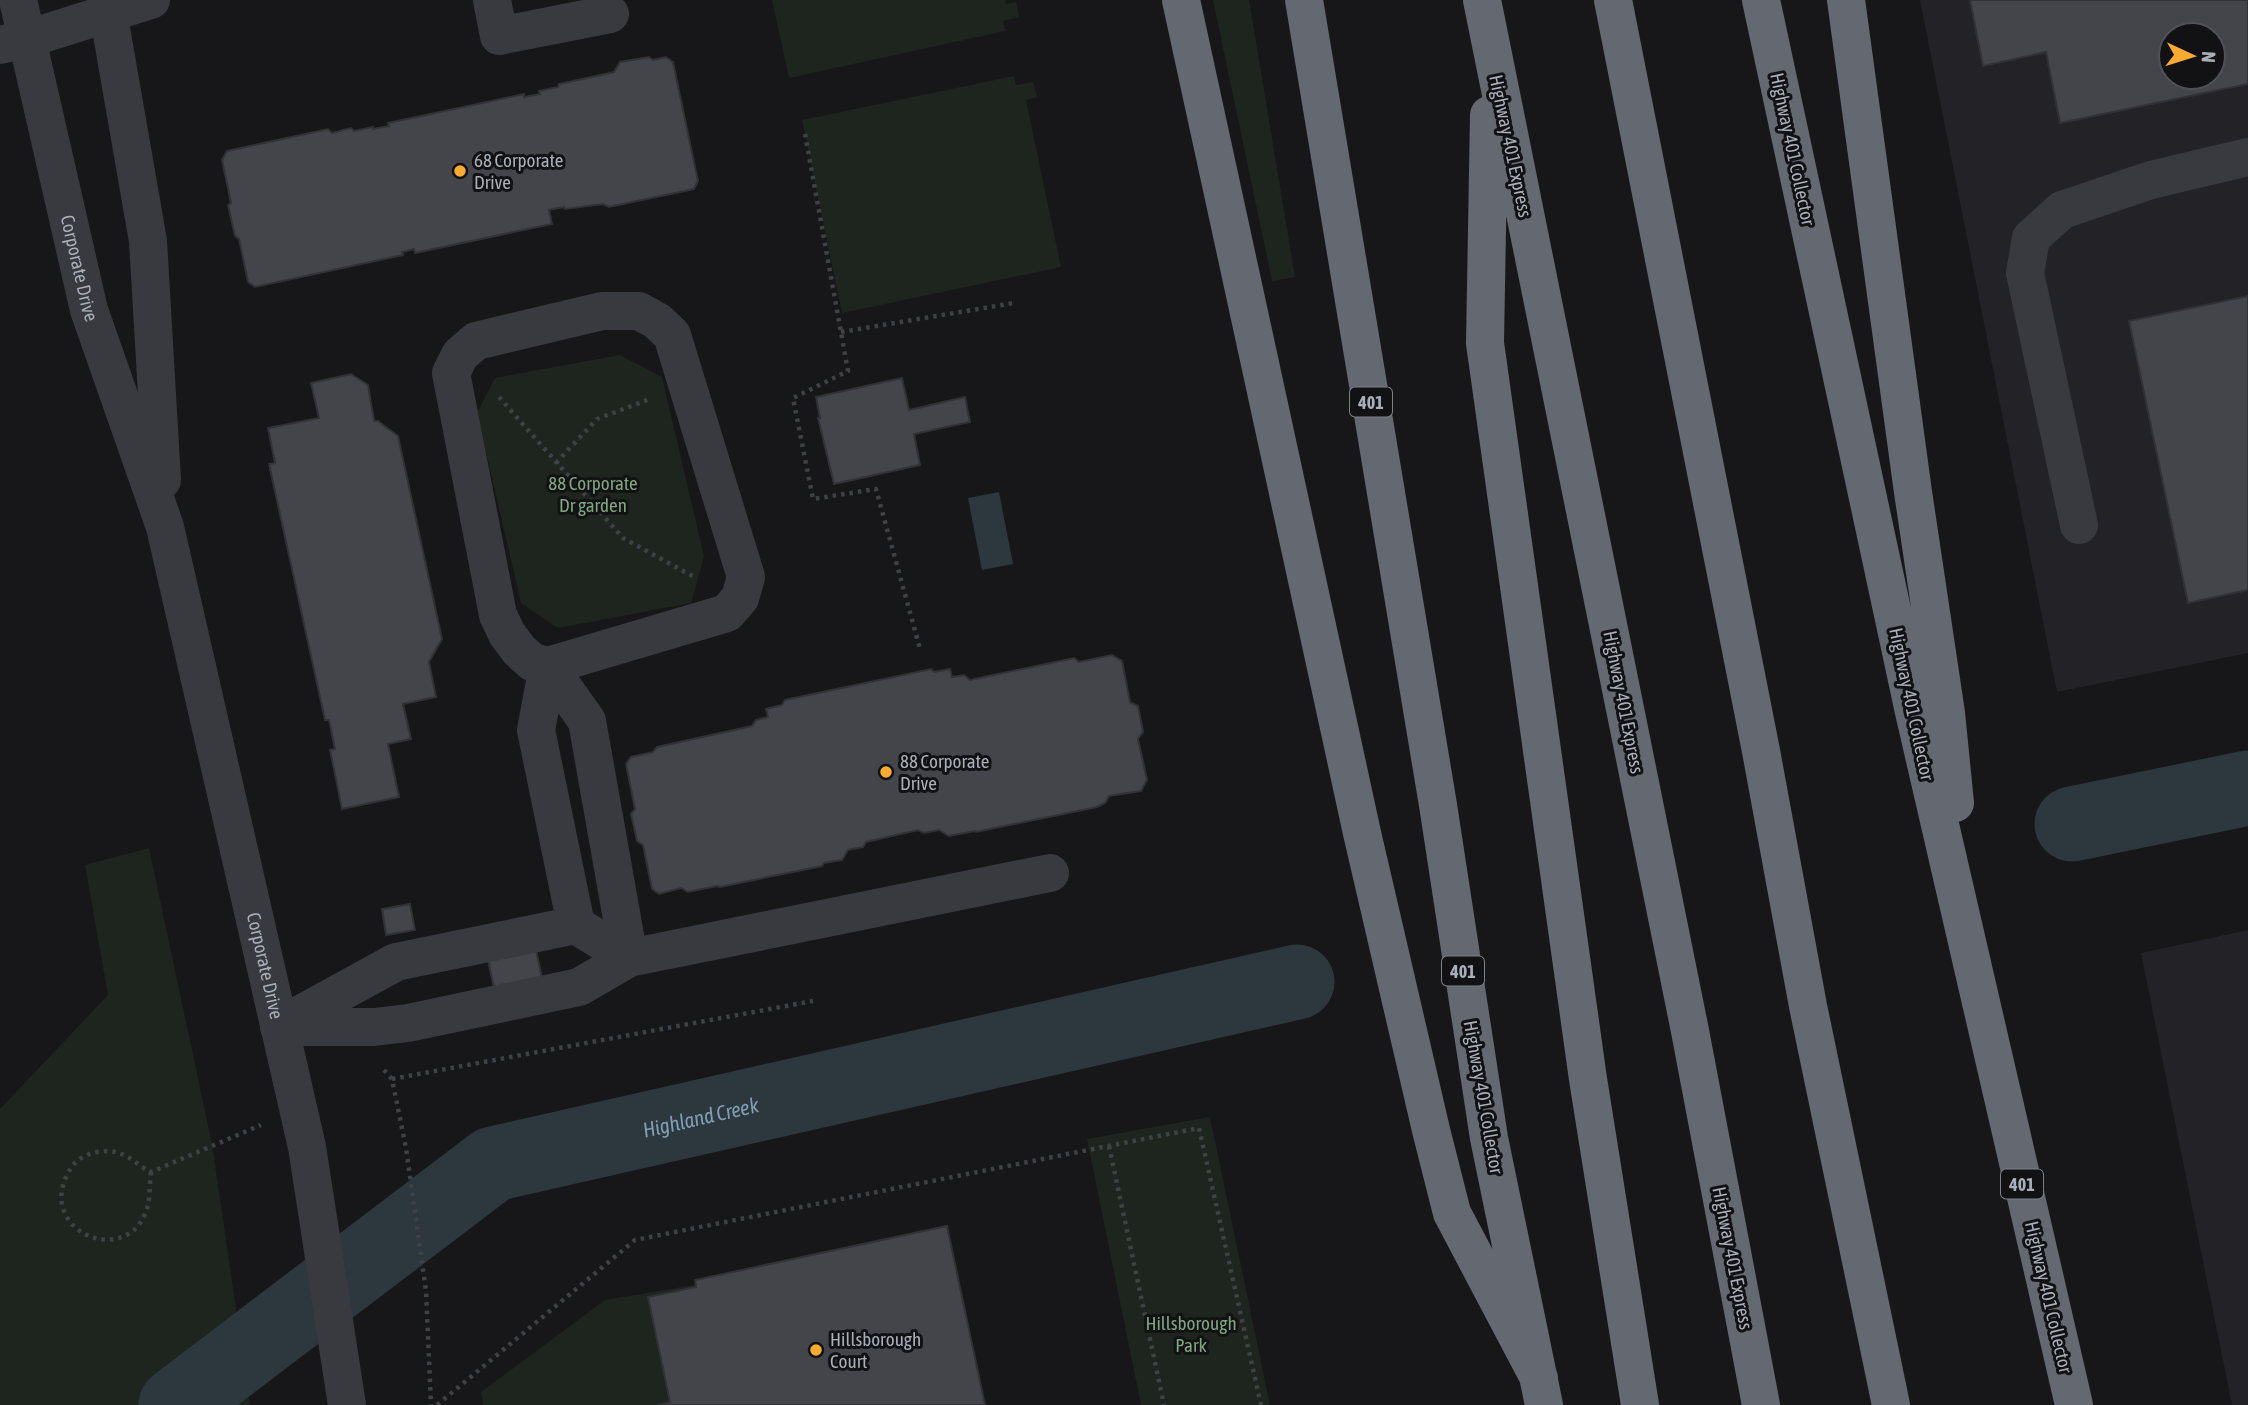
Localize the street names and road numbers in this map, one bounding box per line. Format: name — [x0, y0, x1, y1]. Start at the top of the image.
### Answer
street label: Highway 401 Collector — [1766, 71, 1820, 228]
street label: Highway 401 Express — [1485, 73, 1537, 220]
street label: Corporate Drive — [57, 213, 103, 324]
road number: 401 — [1350, 388, 1392, 416]
street label: Highway 401 Collector — [1885, 626, 1939, 783]
street label: Highway 401 Express — [1599, 629, 1649, 776]
street label: Corporate Drive — [243, 910, 288, 1021]
road number: 401 — [1442, 956, 1484, 986]
street label: Highway 401 Collector — [1460, 1019, 1508, 1176]
road number: 401 — [2001, 1170, 2043, 1198]
street label: Highway 401 Express — [1708, 1185, 1758, 1332]
street label: Highway 401 Collector — [2021, 1219, 2077, 1376]

